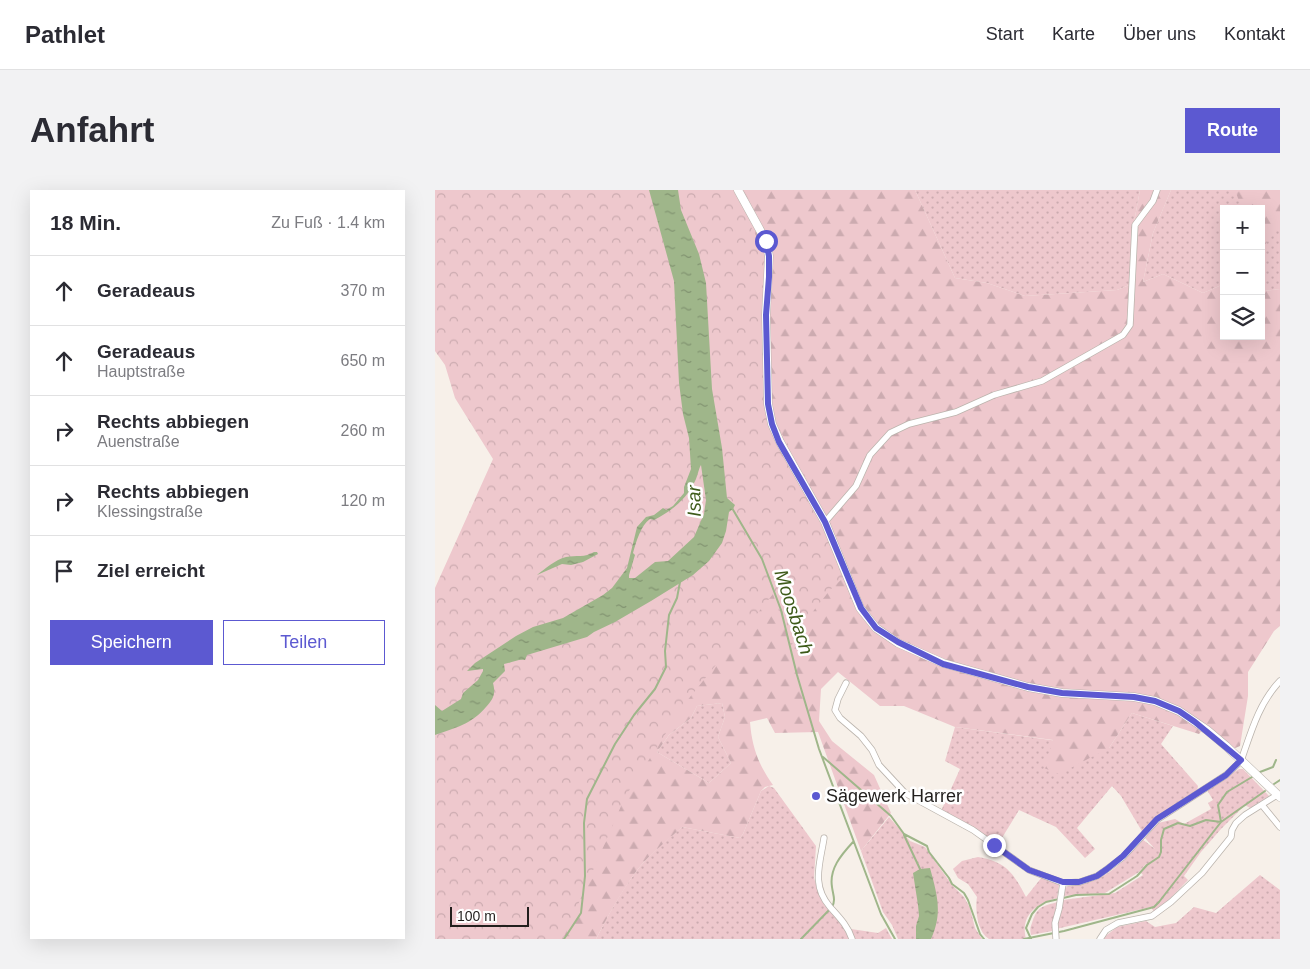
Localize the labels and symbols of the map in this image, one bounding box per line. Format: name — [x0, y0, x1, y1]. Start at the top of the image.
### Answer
route start — [755, 230, 778, 253]
water label: Isar — [683, 484, 705, 517]
water label: Moosbach — [770, 567, 818, 657]
place label: Sägewerk Harrer — [826, 786, 962, 806]
marker: Sägewerk Harrer — [810, 790, 822, 802]
route end — [983, 834, 1006, 857]
scale bar — [450, 904, 529, 927]

